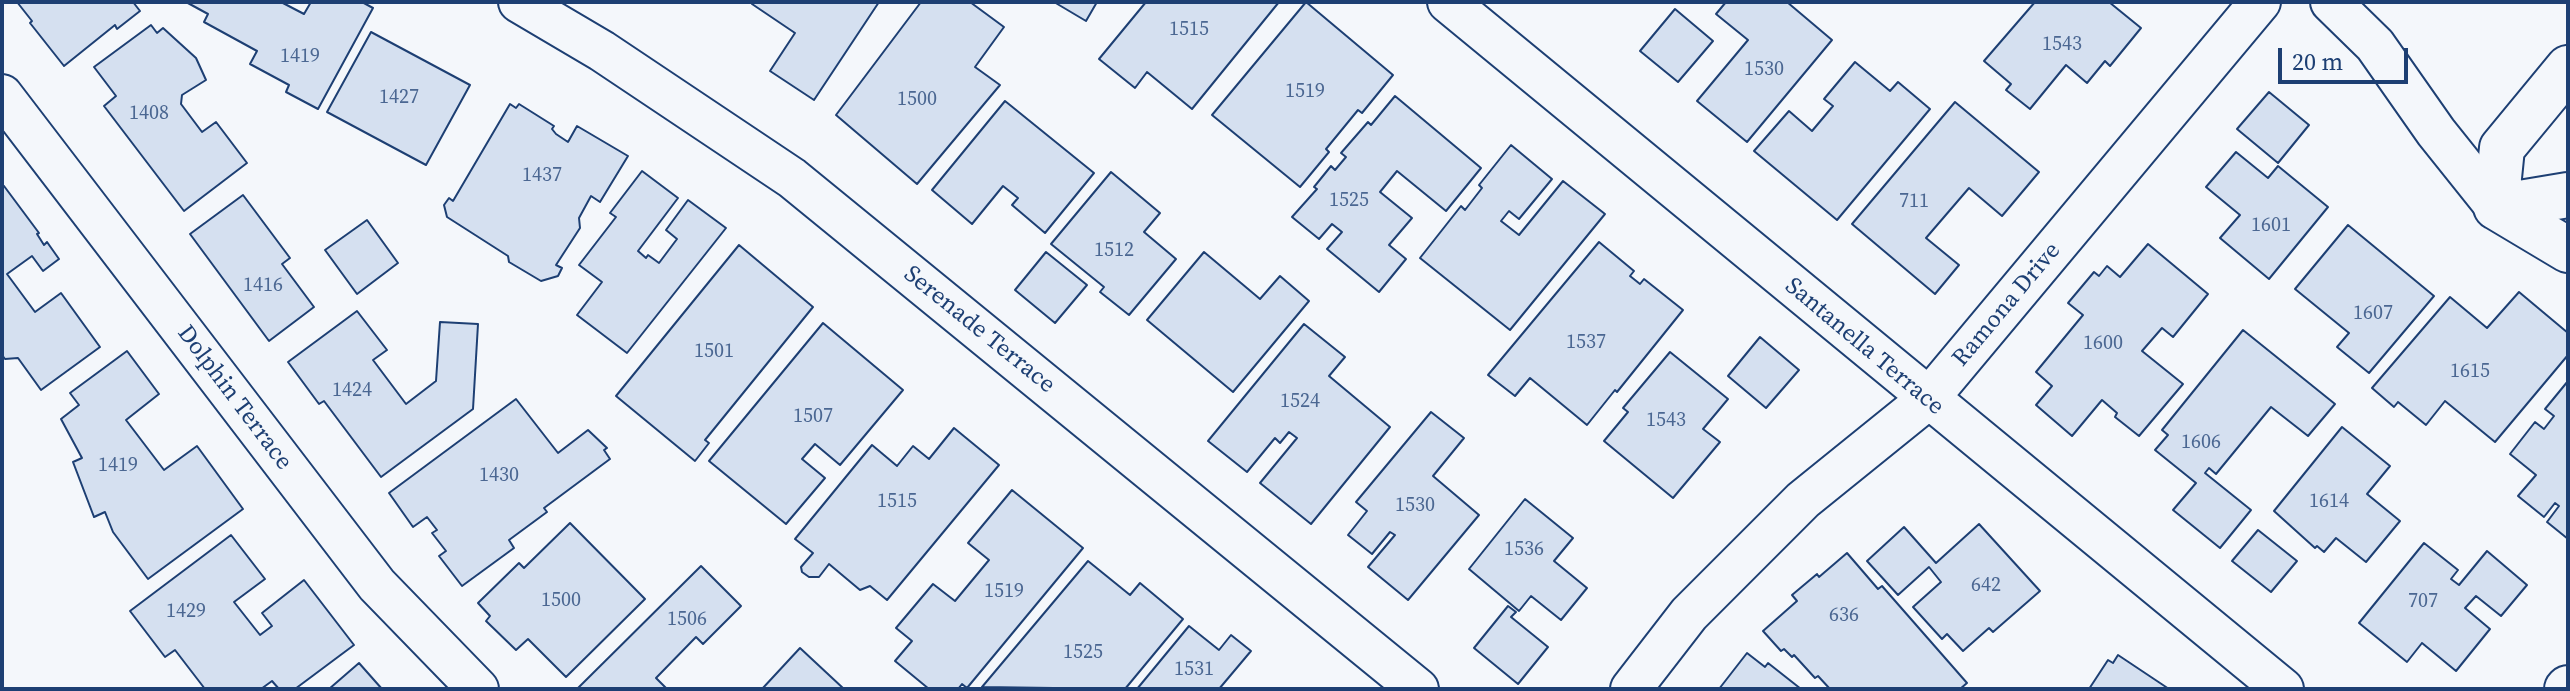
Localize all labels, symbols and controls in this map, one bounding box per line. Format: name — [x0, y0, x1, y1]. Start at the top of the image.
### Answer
house number: 1515 — [1169, 18, 1209, 42]
scale bar — [2282, 32, 2412, 82]
house number: 1543 — [2042, 33, 2082, 57]
house number: 1419 — [280, 45, 320, 69]
text: 20 m — [2292, 45, 2343, 78]
house number: 1530 — [1744, 58, 1784, 82]
house number: 1519 — [1285, 80, 1325, 104]
house number: 1427 — [379, 86, 419, 110]
house number: 1500 — [897, 88, 937, 112]
house number: 1408 — [129, 102, 169, 126]
house number: 1437 — [522, 164, 562, 188]
house number: 1525 — [1329, 189, 1369, 213]
house number: 711 — [1899, 190, 1929, 214]
house number: 1601 — [2251, 214, 2291, 238]
street label: Ramona Drive — [1947, 237, 2067, 373]
house number: 1512 — [1094, 239, 1134, 263]
street label: Serenade Terrace — [898, 260, 1060, 400]
street label: Santanella Terrace — [1779, 272, 1949, 422]
house number: 1416 — [243, 274, 283, 298]
house number: 1607 — [2353, 302, 2393, 326]
street label: Dolphin Terrace — [170, 320, 298, 476]
house number: 1537 — [1566, 331, 1606, 355]
house number: 1600 — [2083, 332, 2123, 356]
house number: 1501 — [694, 340, 734, 364]
house number: 1615 — [2450, 360, 2490, 384]
house number: 1424 — [332, 379, 372, 403]
house number: 1524 — [1280, 390, 1320, 414]
house number: 1507 — [793, 405, 833, 429]
house number: 1543 — [1646, 409, 1686, 433]
house number: 1606 — [2181, 431, 2221, 455]
house number: 1419 — [98, 454, 138, 478]
house number: 1430 — [479, 464, 519, 488]
house number: 1515 — [877, 490, 917, 514]
house number: 1614 — [2309, 490, 2349, 514]
house number: 1530 — [1395, 494, 1435, 518]
house number: 1536 — [1504, 538, 1544, 562]
house number: 642 — [1971, 574, 2001, 598]
house number: 1519 — [984, 580, 1024, 604]
house number: 1500 — [541, 589, 581, 613]
house number: 707 — [2408, 590, 2438, 614]
house number: 1429 — [166, 600, 206, 624]
house number: 636 — [1829, 604, 1859, 628]
house number: 1506 — [667, 608, 707, 632]
house number: 1525 — [1063, 641, 1103, 665]
house number: 1531 — [1174, 658, 1214, 682]

